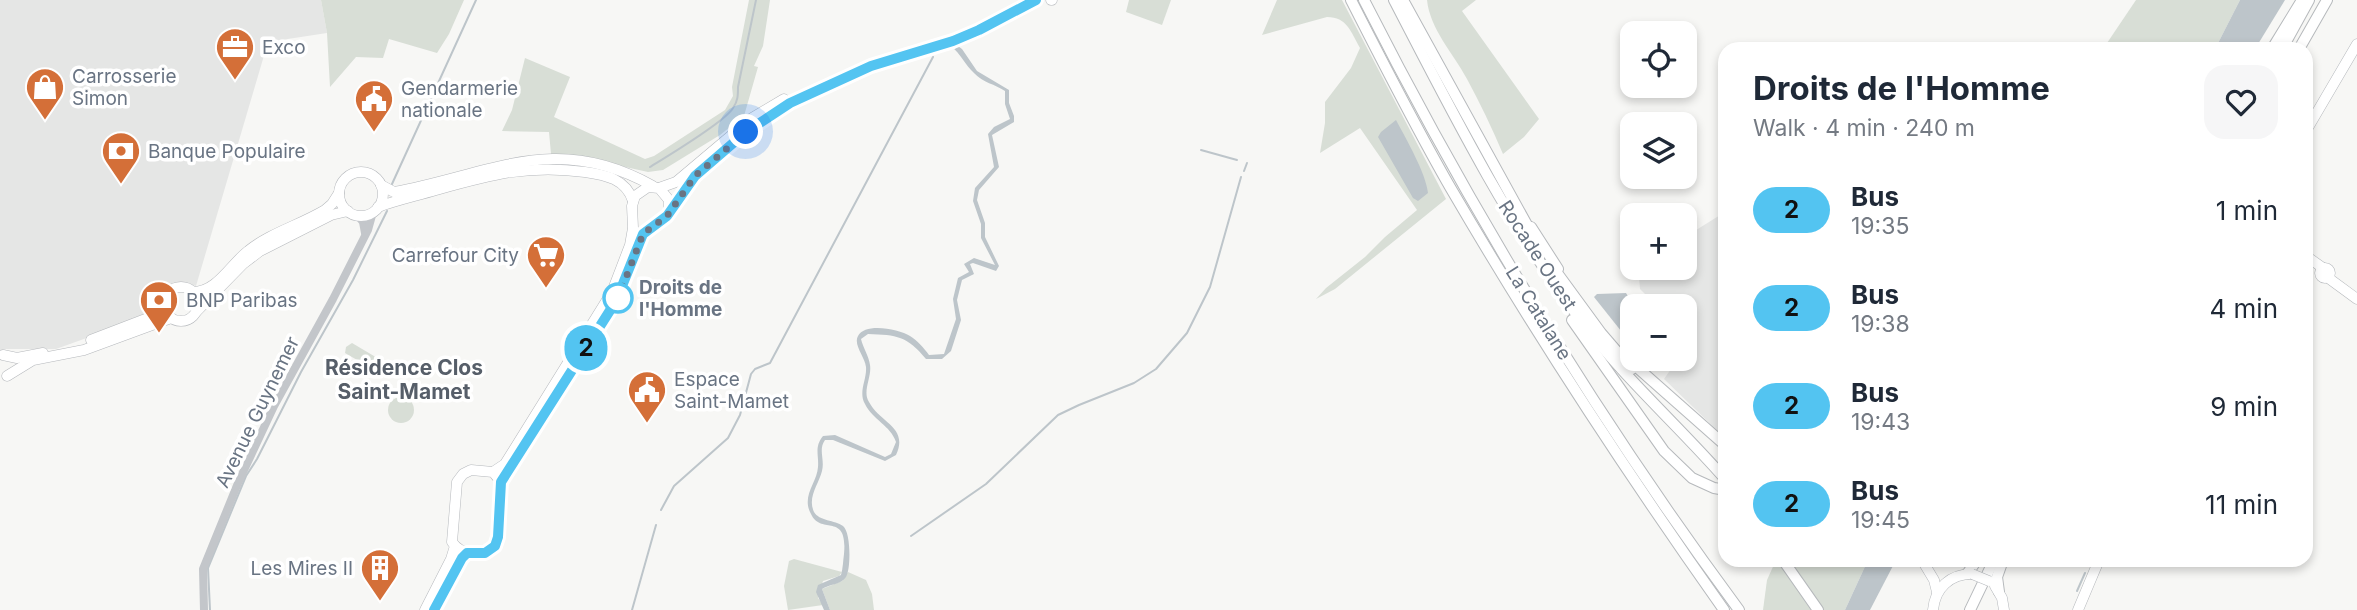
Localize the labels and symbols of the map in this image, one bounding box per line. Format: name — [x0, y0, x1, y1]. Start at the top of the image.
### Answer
office icon: Exco — [214, 26, 256, 81]
place label: Exco — [262, 36, 306, 59]
place label: Carrosserie Simon — [72, 65, 177, 110]
shop icon: Carrosserie Simon — [24, 66, 66, 121]
place label: Gendarmerie nationale — [401, 77, 518, 122]
public building icon: Gendarmerie nationale — [353, 78, 395, 133]
your location — [728, 114, 763, 149]
bank icon: Banque Populaire — [100, 130, 142, 185]
place label: Banque Populaire — [148, 140, 306, 163]
street label: Rocade Ouest — [1494, 196, 1582, 314]
supermarket icon: Carrefour City — [525, 234, 567, 289]
place label: Carrefour City — [392, 244, 519, 267]
street label: La Catalane — [1501, 262, 1576, 364]
place label: Droits de l'Homme — [639, 276, 722, 321]
bank icon: BNP Paribas — [138, 279, 180, 334]
marker: Droits de l'Homme — [603, 283, 633, 313]
place label: BNP Paribas — [186, 289, 298, 312]
line badge: 2 — [563, 325, 609, 371]
street label: Avenue Guynemer — [211, 333, 304, 492]
district label: Résidence Clos Saint-Mamet — [325, 355, 483, 404]
place label: Espace Saint-Mamet — [674, 368, 789, 413]
public building icon: Espace Saint-Mamet — [626, 369, 668, 424]
building icon: Les Mires II — [359, 547, 401, 602]
place label: Les Mires II — [251, 557, 353, 580]

